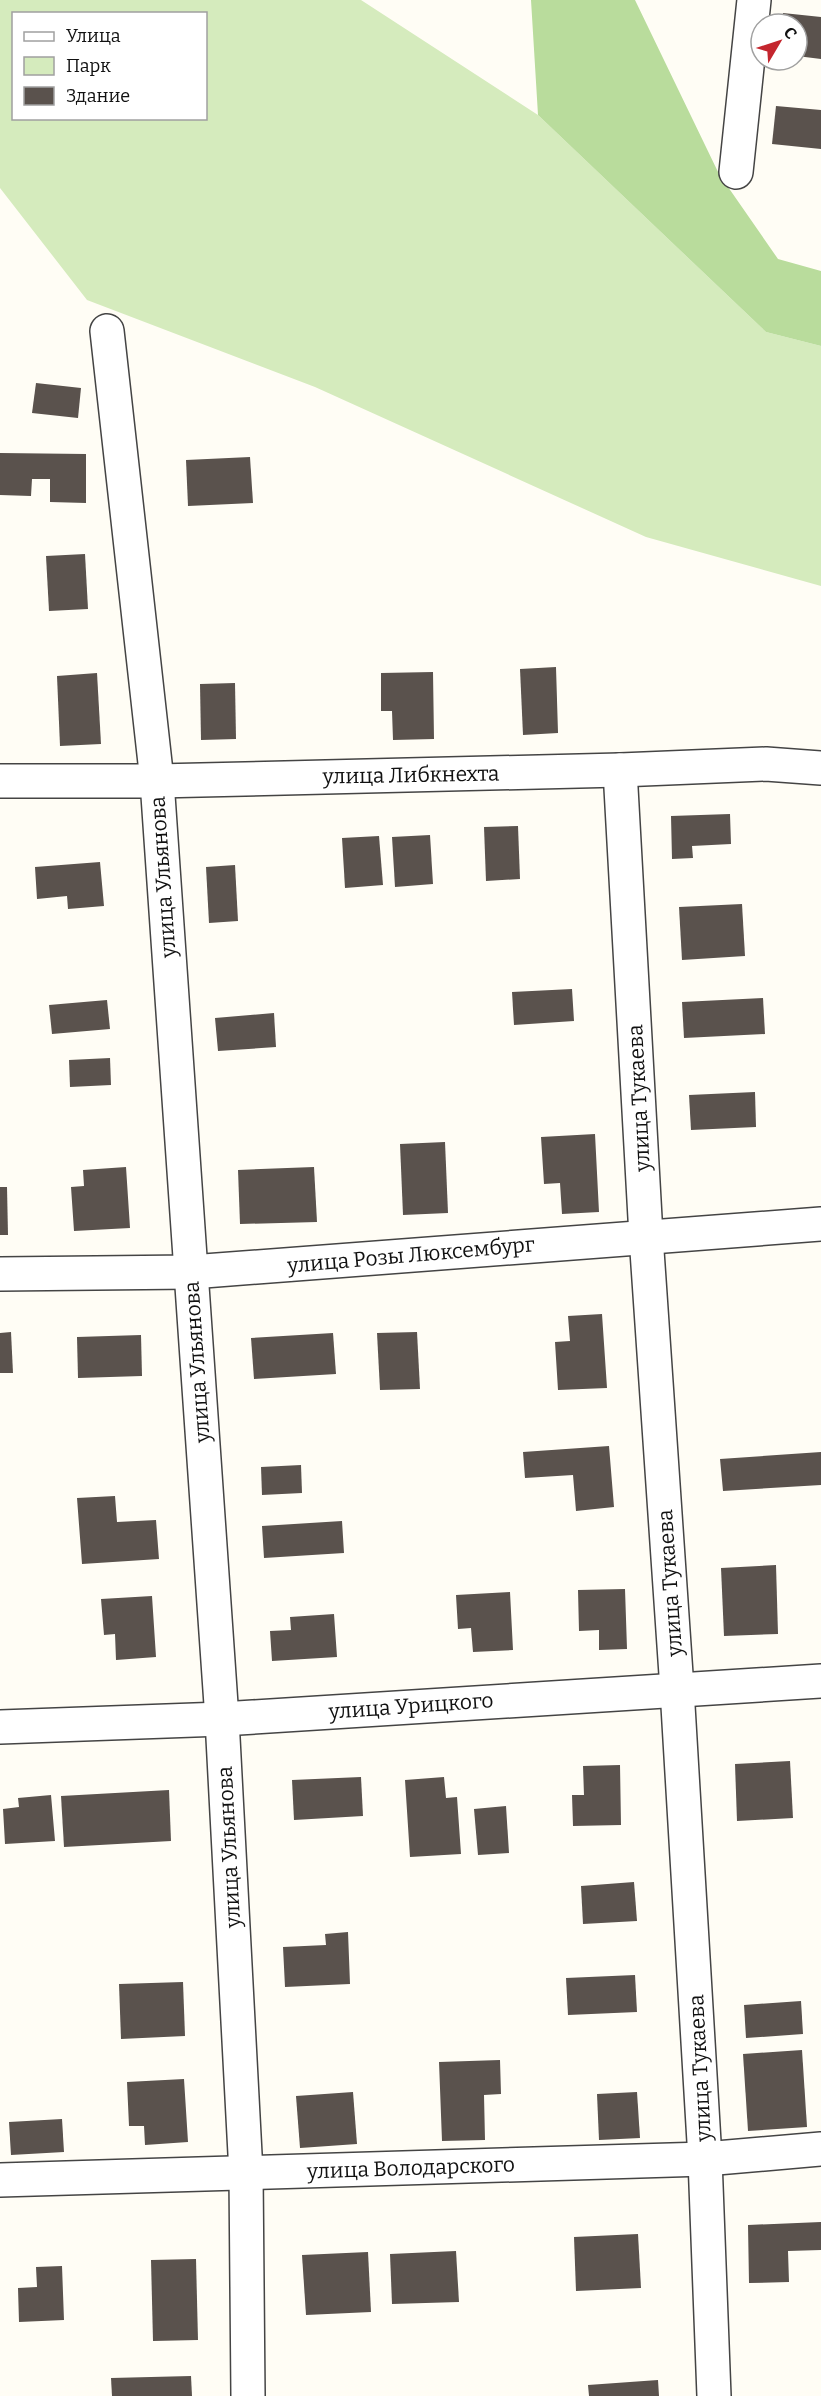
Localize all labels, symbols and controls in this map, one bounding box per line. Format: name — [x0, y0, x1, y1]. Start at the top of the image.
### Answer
legend — [12, 12, 207, 120]
north arrow — [749, 12, 809, 72]
text: С — [780, 23, 801, 43]
text: Улица — [66, 25, 121, 47]
text: Парк — [66, 55, 111, 77]
text: Здание — [66, 85, 130, 107]
street label: улица Либкнехта — [321, 760, 500, 790]
street label: улица Ульянова — [144, 795, 182, 960]
street label: улица Тукаева — [622, 1023, 656, 1173]
street label: улица Розы Люксембург — [285, 1231, 536, 1279]
street label: улица Ульянова — [178, 1280, 216, 1445]
street label: улица Тукаева — [652, 1508, 688, 1658]
street label: улица Урицкого — [327, 1687, 494, 1725]
street label: улица Ульянова — [212, 1765, 246, 1930]
street label: улица Тукаева — [683, 1993, 717, 2143]
street label: улица Володарского — [306, 2151, 515, 2185]

